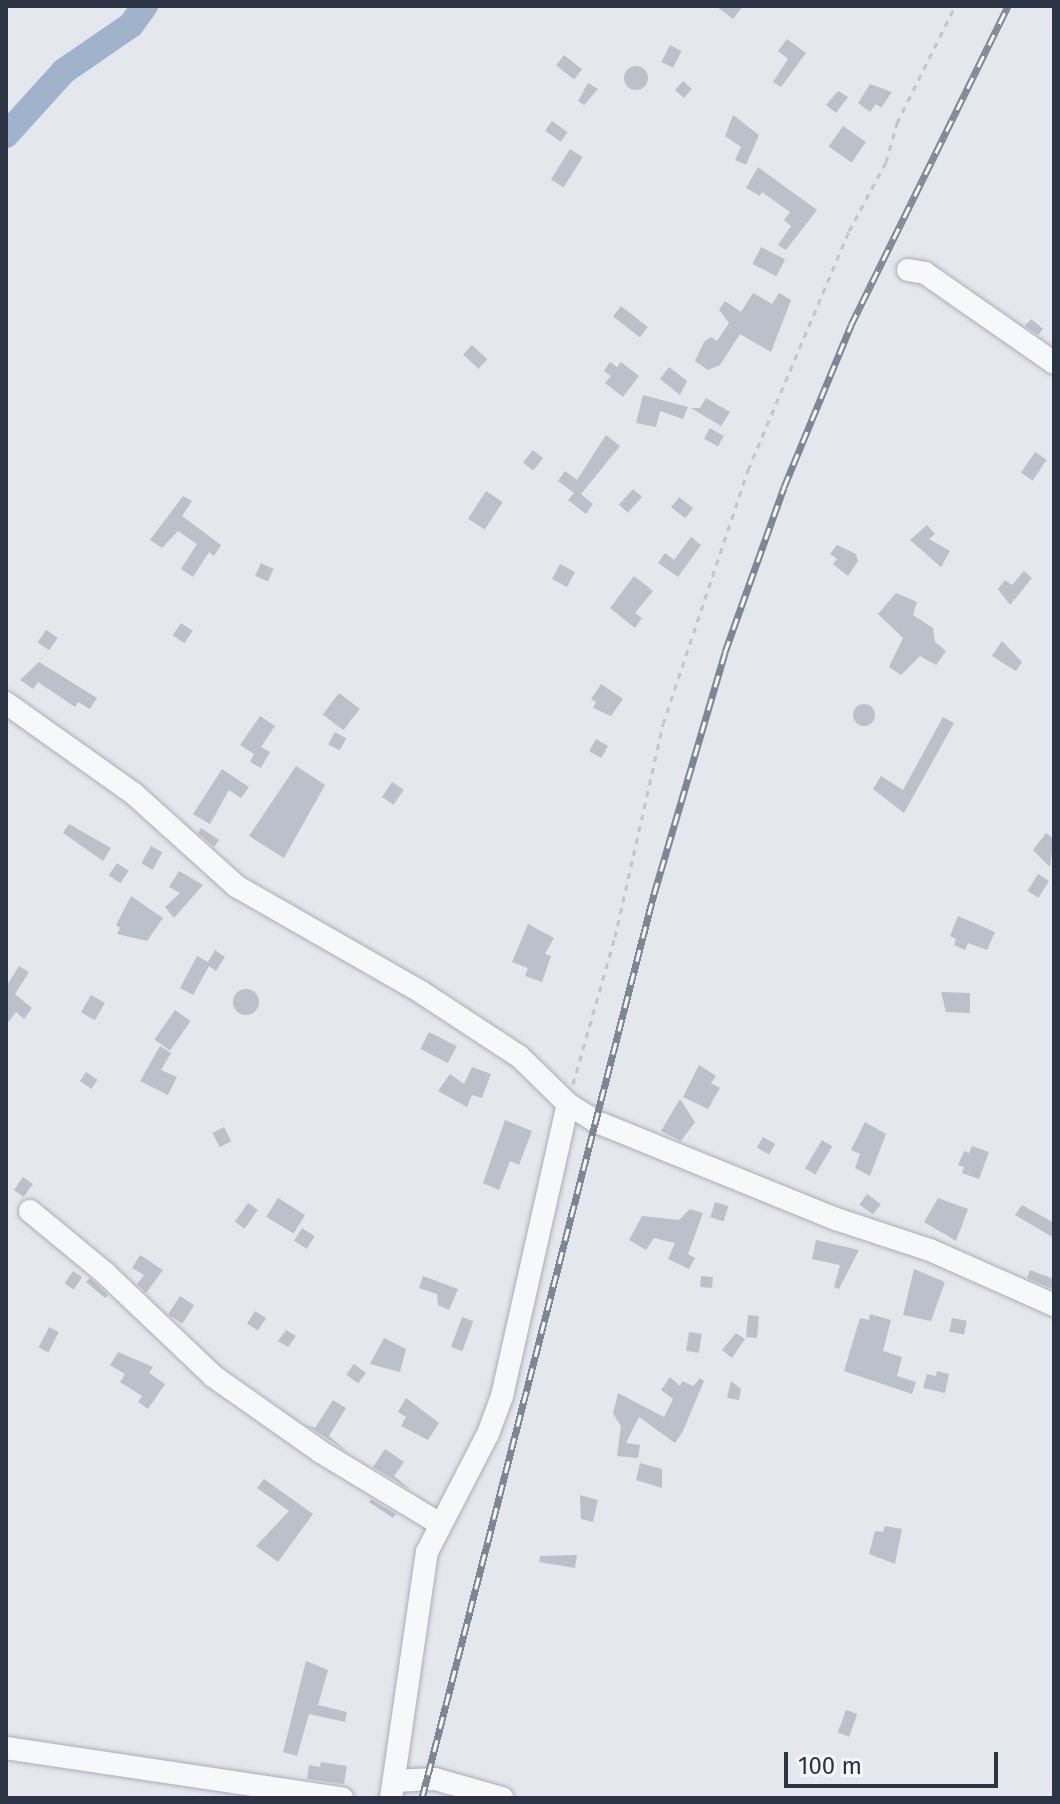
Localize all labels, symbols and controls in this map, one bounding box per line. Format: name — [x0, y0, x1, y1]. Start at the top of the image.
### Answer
scale bar — [788, 1736, 1002, 1786]
text: 100 m — [798, 1752, 862, 1780]

